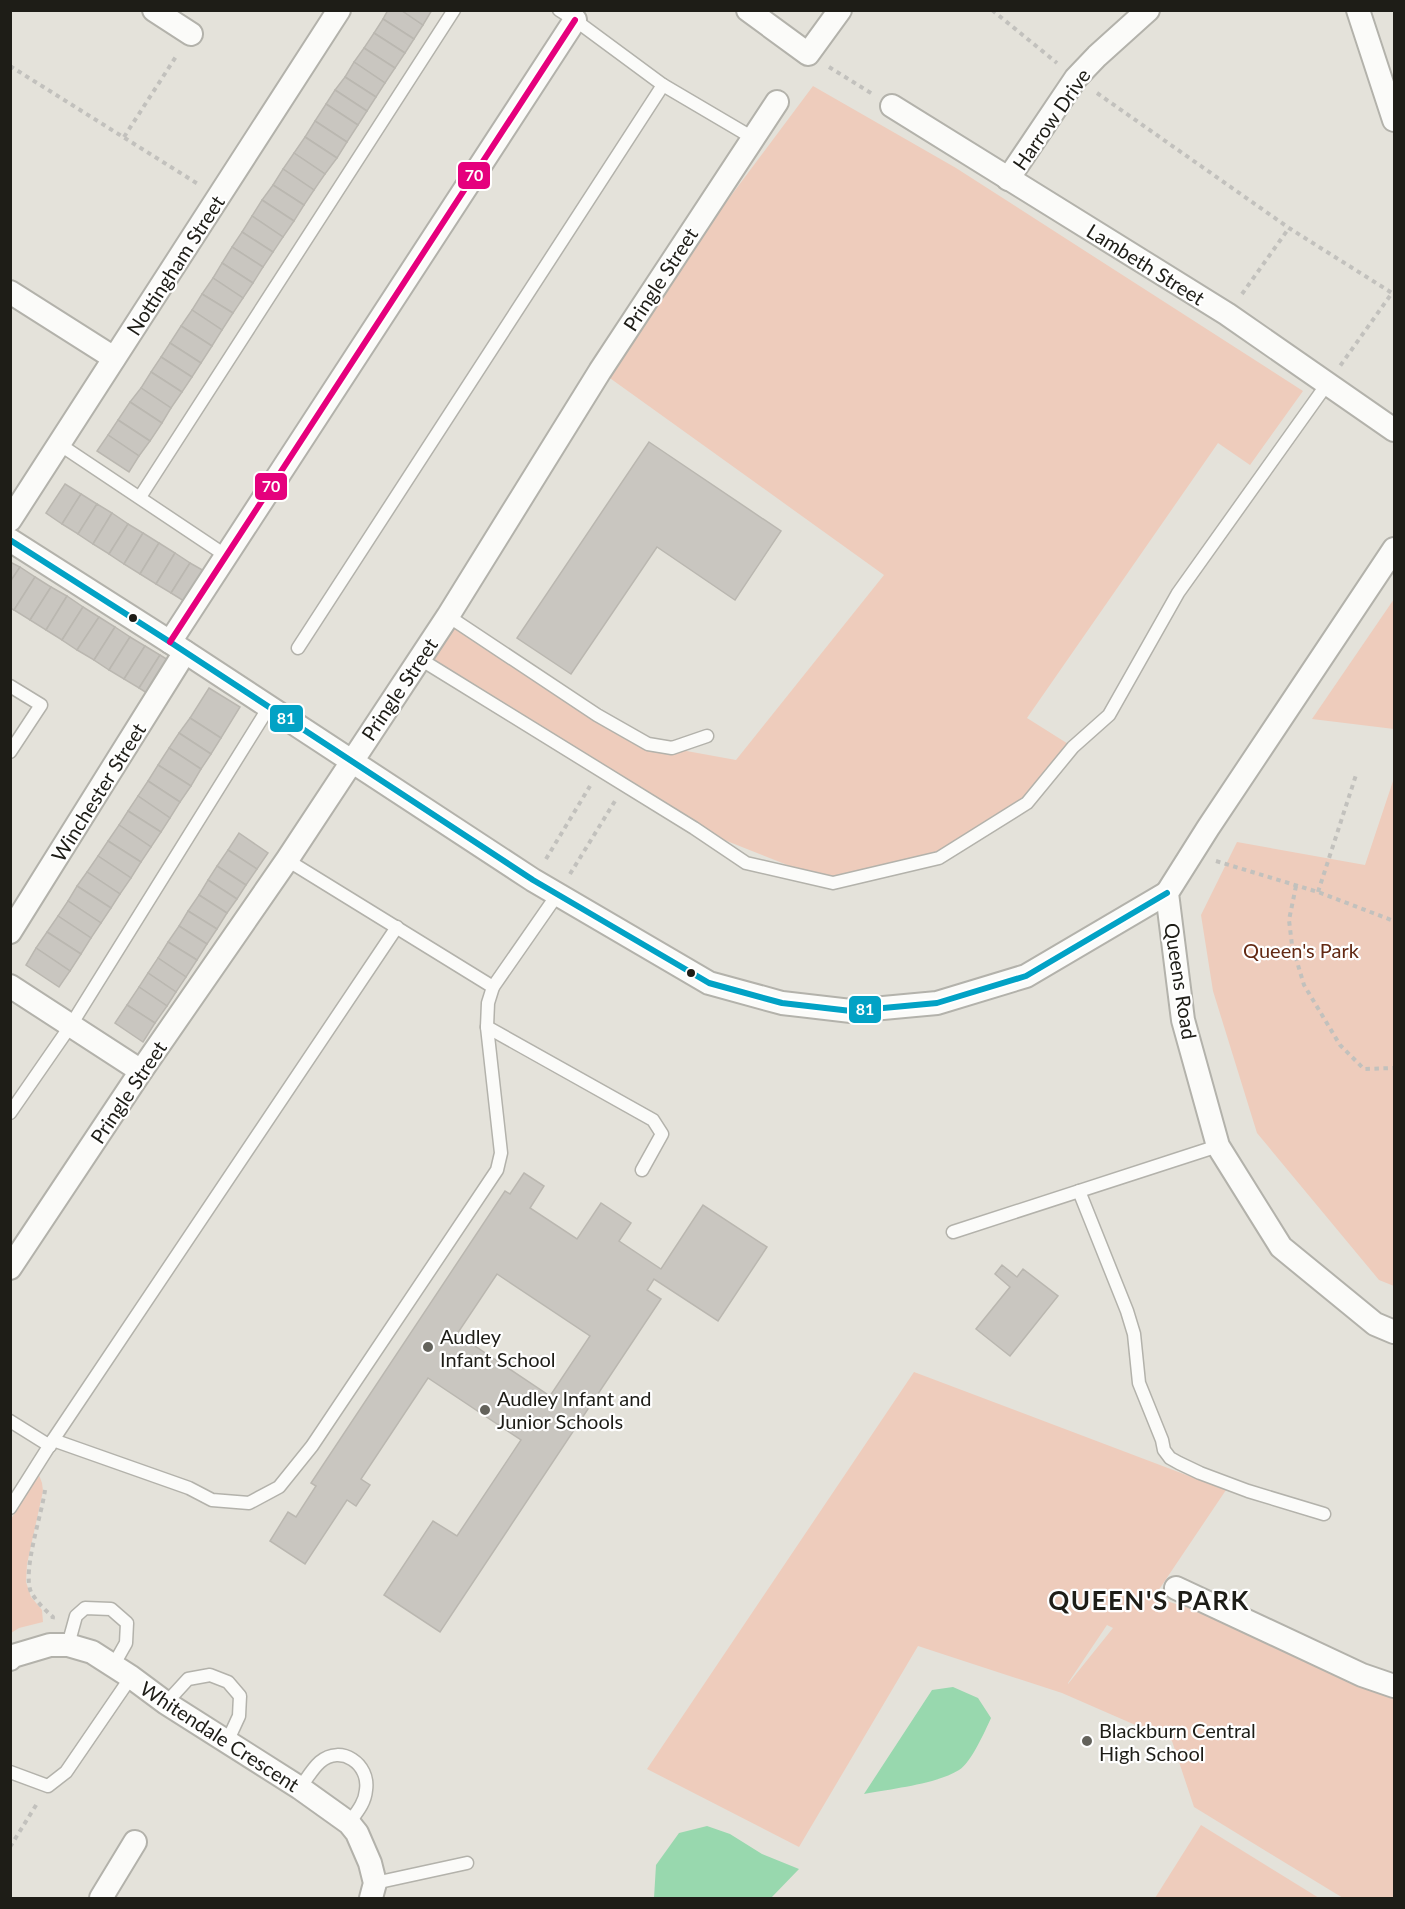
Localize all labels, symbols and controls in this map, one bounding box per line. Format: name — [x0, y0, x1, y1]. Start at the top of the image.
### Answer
street label: Harrow Drive — [1007, 64, 1095, 174]
line badge: 70 — [457, 161, 491, 190]
text: 70 — [465, 165, 483, 184]
street label: Nottingham Street — [121, 191, 229, 339]
street label: Lambeth Street — [1083, 218, 1209, 310]
street label: Pringle Street — [618, 223, 702, 335]
line badge: 70 — [254, 472, 288, 501]
text: 70 — [262, 476, 280, 495]
unlabelled marker — [127, 612, 139, 624]
street label: Pringle Street — [356, 633, 442, 745]
line badge: 81 — [269, 704, 304, 733]
text: 81 — [277, 708, 295, 727]
street label: Winchester Street — [46, 718, 150, 866]
street label: Queens Road — [1160, 921, 1202, 1041]
park label: Queen's Park — [1243, 938, 1360, 962]
unlabelled marker — [685, 967, 697, 979]
line badge: 81 — [848, 995, 882, 1024]
text: 81 — [856, 999, 874, 1018]
street label: Pringle Street — [85, 1036, 171, 1148]
place label: Audley Infant School — [440, 1324, 556, 1371]
marker: Audley Infant School — [421, 1340, 435, 1354]
place label: Audley Infant and Junior Schools — [497, 1386, 652, 1433]
marker: Audley Infant and Junior Schools — [478, 1403, 492, 1417]
district label: QUEEN'S PARK — [1048, 1584, 1250, 1616]
street label: Whitendale Crescent — [136, 1676, 304, 1796]
place label: Blackburn Central High School — [1099, 1718, 1256, 1765]
marker: Blackburn Central High School — [1080, 1734, 1094, 1748]

